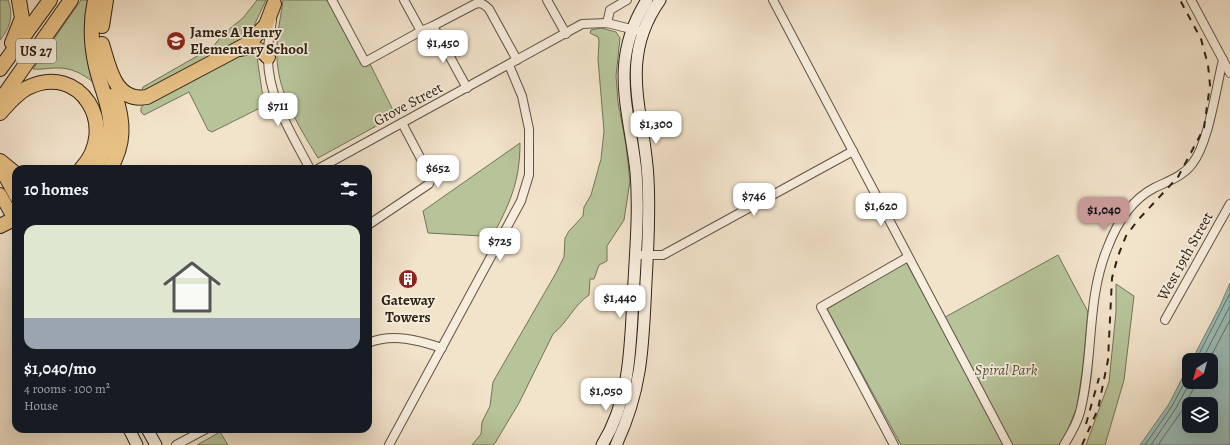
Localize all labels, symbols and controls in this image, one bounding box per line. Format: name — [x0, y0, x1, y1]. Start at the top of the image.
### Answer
place label: James A Henry Elementary School — [190, 22, 308, 59]
school or university icon: James A Henry Elementary School — [165, 30, 187, 52]
pin: $1,450 — [410, 30, 476, 64]
text: $1,450 — [427, 34, 459, 51]
road number: US 27 — [16, 39, 56, 63]
street label: Grove Street — [370, 77, 446, 131]
pin: $711 — [254, 93, 302, 127]
text: $711 — [268, 97, 288, 114]
pin: $1,300 — [623, 111, 689, 145]
text: $1,300 — [640, 115, 672, 132]
pin: $652 — [414, 155, 462, 189]
text: $652 — [426, 159, 450, 176]
text: 10 homes — [24, 178, 89, 201]
icon: filters — [338, 178, 360, 200]
pin: $746 — [730, 183, 778, 217]
text: $746 — [742, 187, 766, 204]
pin: $1,620 — [848, 193, 914, 227]
text: $1,620 — [864, 197, 898, 214]
pin: $1,040 — [1071, 197, 1137, 231]
text: $1,040 — [1087, 201, 1121, 218]
street label: West 19th Street — [1152, 208, 1218, 305]
pin: $725 — [476, 228, 524, 262]
text: $725 — [488, 232, 512, 249]
icon: home — [156, 251, 228, 323]
building icon: Gateway Towers — [397, 268, 419, 290]
pin: $1,440 — [587, 285, 653, 319]
text: $1,440 — [604, 289, 636, 306]
place label: Gateway Towers — [381, 290, 436, 327]
north arrow — [1182, 353, 1218, 389]
map controls — [1182, 353, 1218, 433]
text: $1,040/mo — [24, 357, 96, 380]
park label: Spiral Park — [975, 360, 1038, 380]
pin: $1,050 — [573, 378, 639, 412]
text: 4 rooms · 100 m² — [24, 380, 110, 397]
text: $1,050 — [590, 382, 622, 399]
text: House — [24, 397, 58, 414]
button: layers — [1182, 397, 1218, 433]

